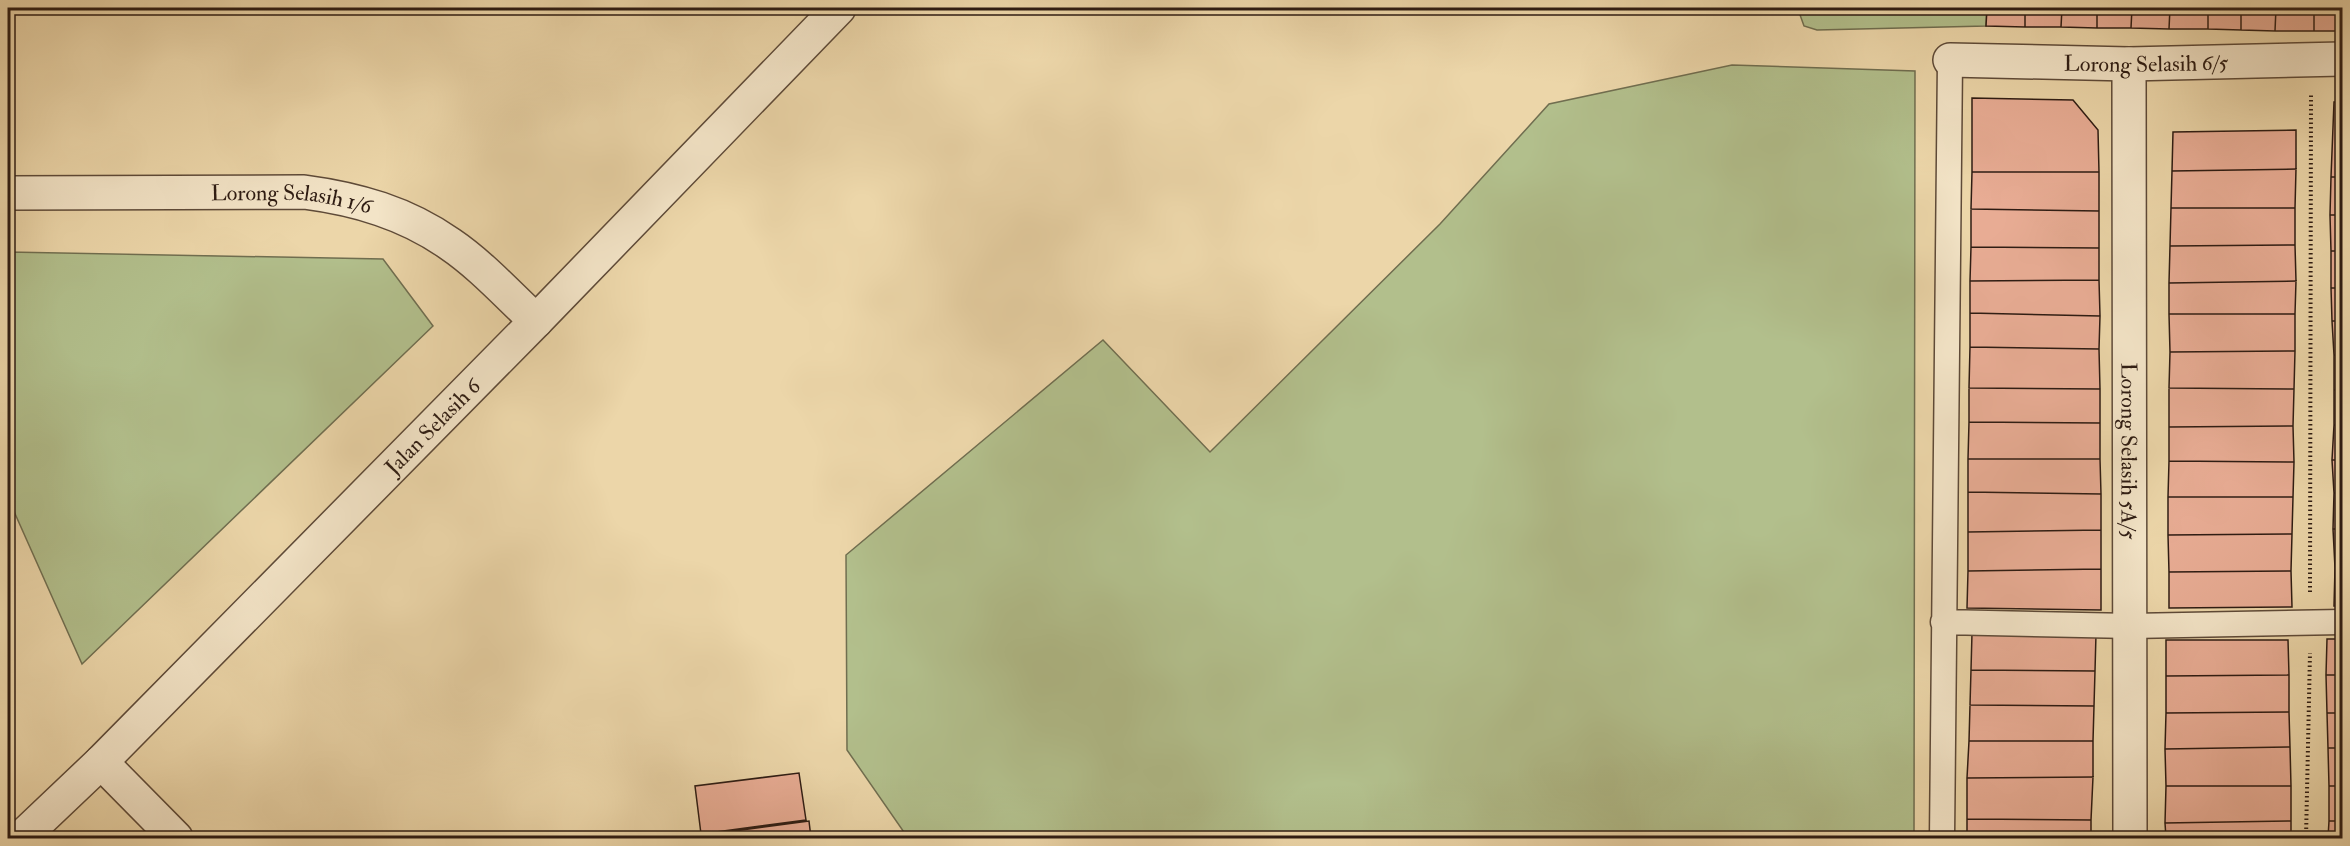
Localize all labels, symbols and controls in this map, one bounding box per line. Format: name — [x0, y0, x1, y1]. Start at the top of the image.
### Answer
street label: Lorong Selasih 6/5 — [2063, 49, 2229, 79]
street label: Lorong Selasih 1/6 — [211, 179, 377, 221]
street label: Lorong Selasih 5A/5 — [2114, 362, 2143, 540]
street label: Jalan Selasih 6 — [378, 371, 488, 482]

